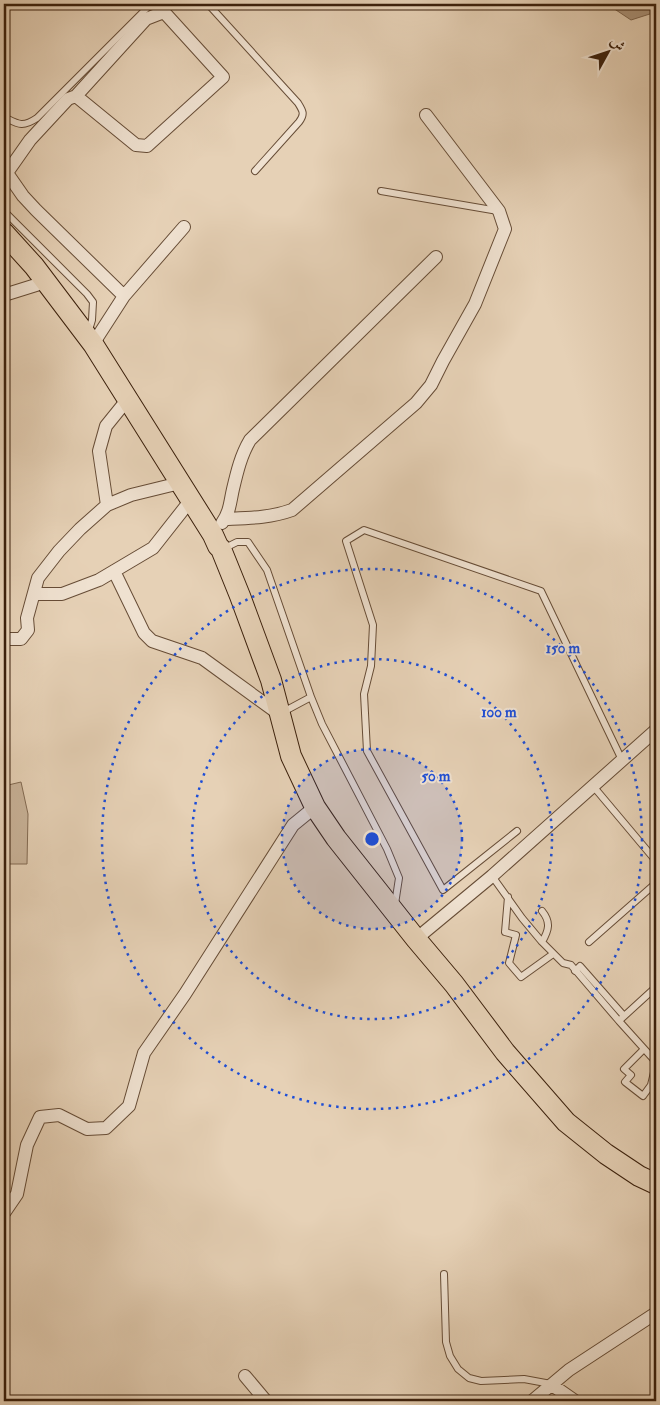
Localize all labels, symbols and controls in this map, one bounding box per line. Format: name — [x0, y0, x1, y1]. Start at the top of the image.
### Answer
north arrow — [582, 28, 632, 78]
text: ش — [607, 33, 629, 55]
text: 150 m — [546, 639, 580, 658]
text: 100 m — [481, 703, 517, 722]
text: 50 m — [422, 767, 451, 786]
centre of rings — [363, 830, 381, 848]

